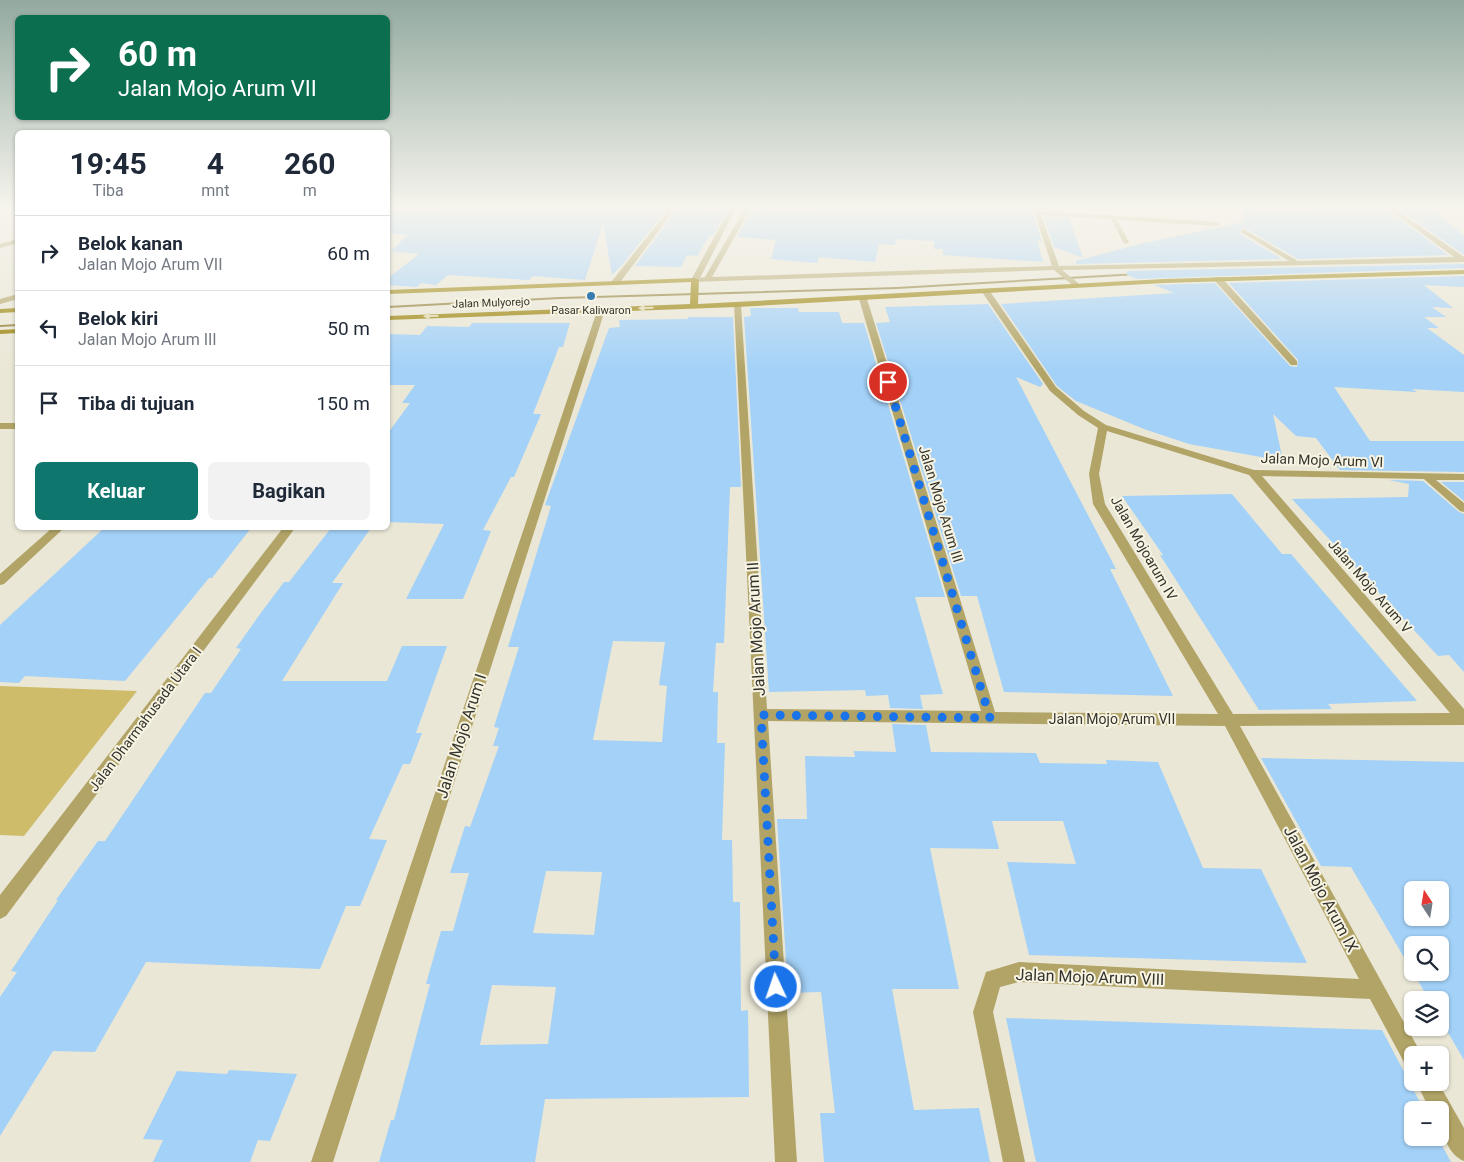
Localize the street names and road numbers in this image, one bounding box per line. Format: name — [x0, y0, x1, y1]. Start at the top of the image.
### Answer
street label: Jalan Mulyorejo — [452, 295, 530, 311]
street label: Jalan Mojo Arum III — [916, 444, 966, 564]
street label: Jalan Mojo Arum VI — [1260, 450, 1384, 470]
street label: Jalan Mojoarum IV — [1108, 493, 1180, 603]
street label: Jalan Mojo Arum V — [1325, 536, 1415, 636]
street label: Jalan Mojo Arum II — [743, 561, 769, 697]
street label: Jalan Dharmahusada Utara I — [85, 644, 205, 794]
street label: Jalan Mojo Arum I — [432, 671, 490, 801]
street label: Jalan Mojo Arum VII — [1049, 711, 1175, 727]
street label: Jalan Mojo Arum IX — [1280, 823, 1362, 955]
street label: Jalan Mojo Arum VIII — [1015, 965, 1165, 989]

